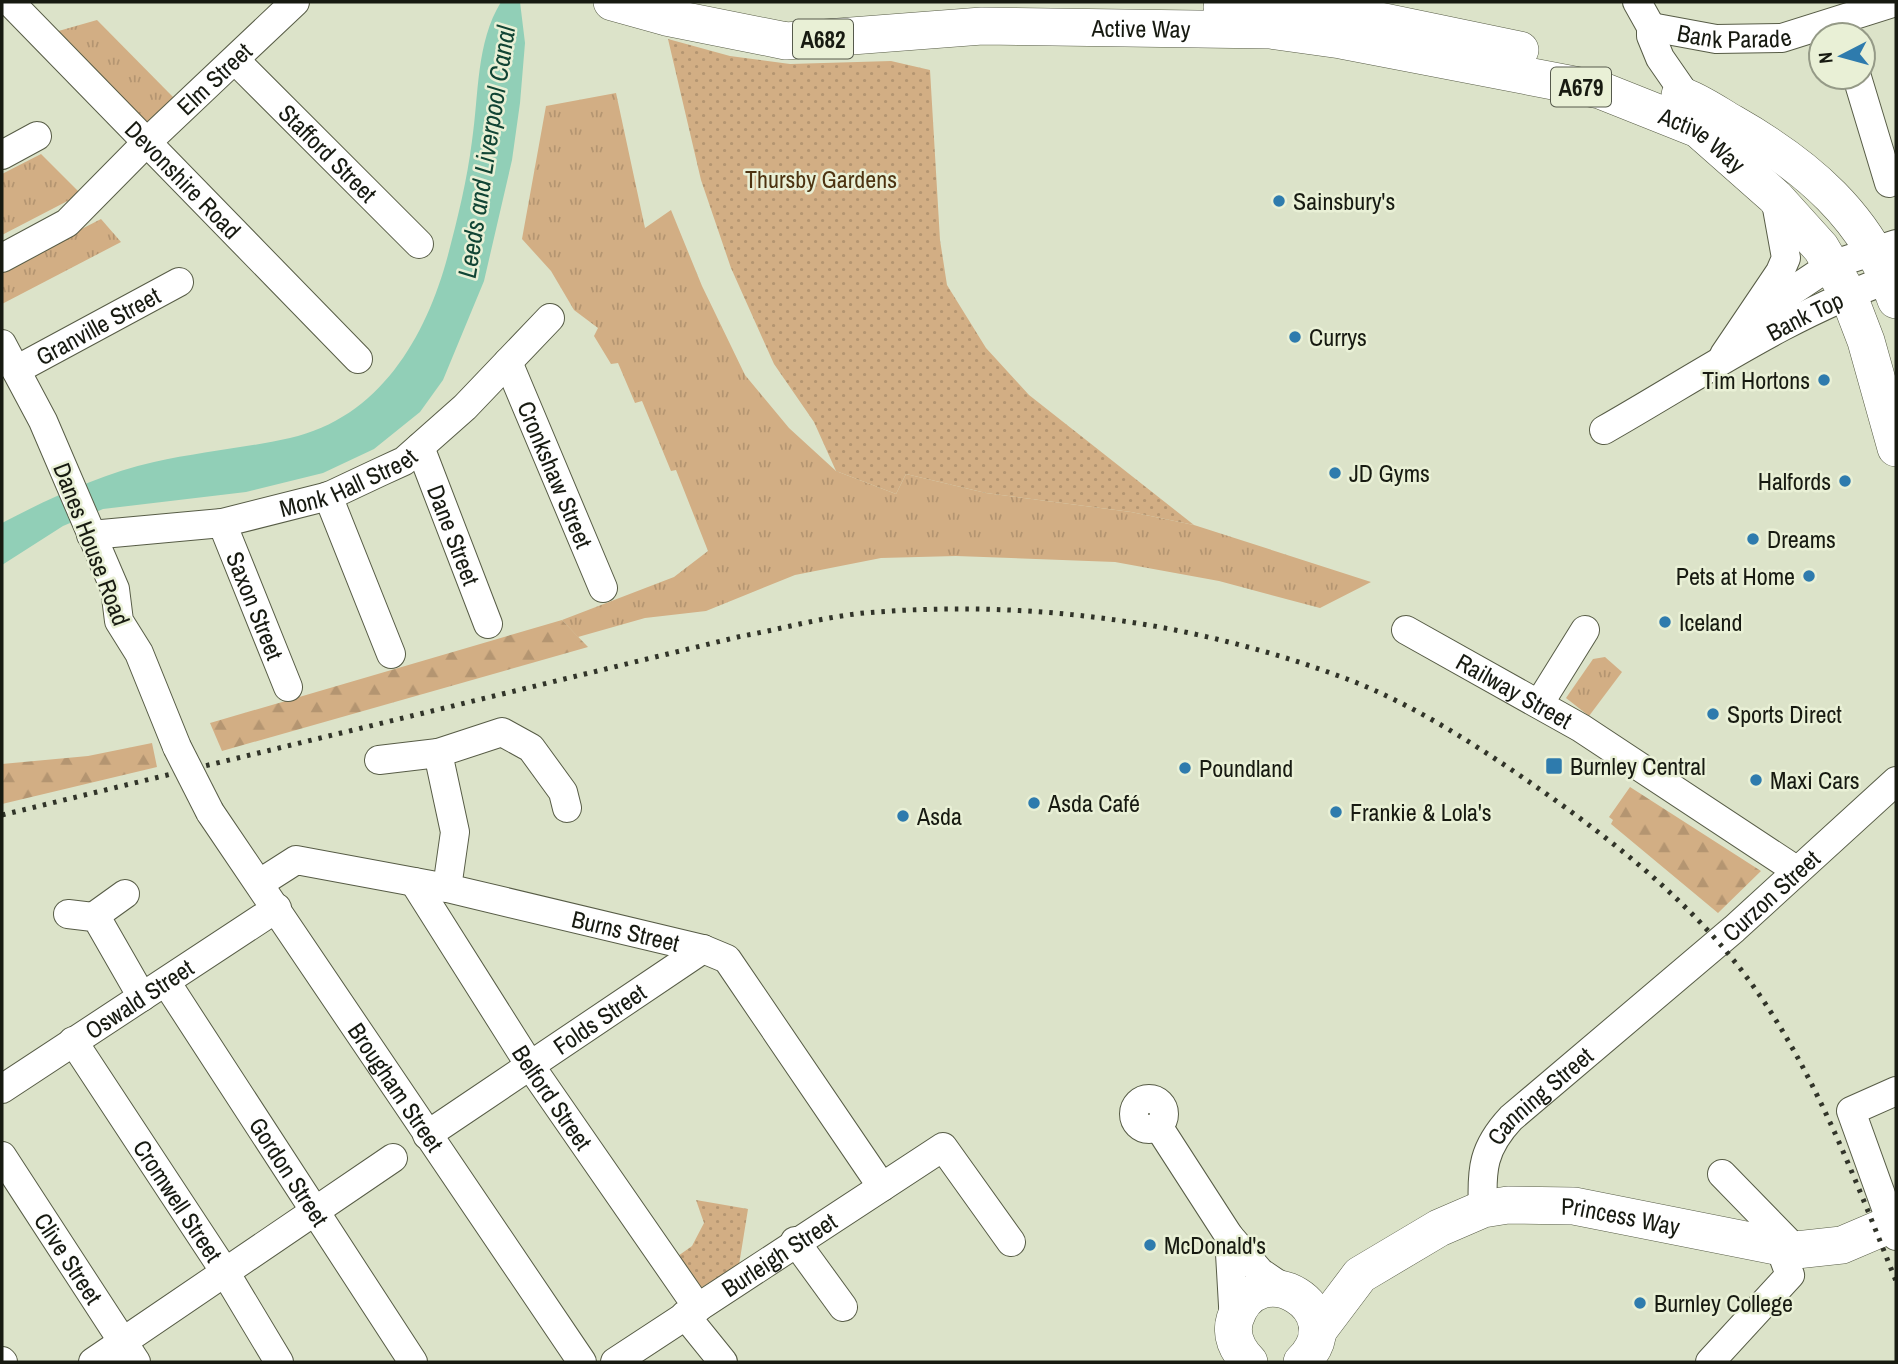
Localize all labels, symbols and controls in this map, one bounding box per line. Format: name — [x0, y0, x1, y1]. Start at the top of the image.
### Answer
street label: Active Way — [1090, 12, 1191, 45]
street label: Bank Parade — [1675, 16, 1795, 55]
road number: A682 — [793, 20, 853, 58]
north arrow — [1807, 21, 1877, 91]
water label: Leeds and Liverpool Canal — [449, 22, 523, 281]
street label: Elm Street — [170, 35, 259, 122]
text: N — [1812, 51, 1839, 65]
road number: A679 — [1551, 68, 1611, 106]
street label: Stafford Street — [272, 97, 384, 209]
street label: Active Way — [1654, 99, 1753, 180]
street label: Devonshire Road — [118, 114, 248, 246]
park label: Thursby Gardens — [745, 163, 897, 195]
place label: Sainsbury's — [1293, 185, 1395, 217]
marker: Sainsbury's — [1271, 193, 1287, 209]
street label: Granville Street — [30, 279, 166, 372]
street label: Bank Top — [1761, 283, 1848, 348]
place label: Currys — [1309, 321, 1367, 353]
marker: Currys — [1287, 329, 1303, 345]
place label: Tim Hortons — [1702, 364, 1810, 396]
marker: Tim Hortons — [1816, 372, 1832, 388]
street label: Cronkshaw Street — [510, 396, 601, 553]
street label: Monk Hall Street — [276, 441, 424, 524]
place label: JD Gyms — [1349, 457, 1430, 489]
street label: Danes House Road — [46, 458, 138, 630]
marker: JD Gyms — [1327, 465, 1343, 481]
place label: Halfords — [1758, 465, 1831, 497]
marker: Halfords — [1837, 473, 1853, 489]
street label: Dane Street — [420, 480, 488, 590]
place label: Dreams — [1767, 523, 1836, 555]
marker: Dreams — [1745, 531, 1761, 547]
street label: Saxon Street — [219, 547, 292, 665]
place label: Pets at Home — [1676, 560, 1795, 592]
marker: Pets at Home — [1801, 568, 1817, 584]
place label: Iceland — [1679, 606, 1742, 638]
marker: Iceland — [1657, 614, 1673, 630]
street label: Railway Street — [1450, 645, 1578, 736]
place label: Sports Direct — [1727, 698, 1842, 730]
marker: Sports Direct — [1705, 706, 1721, 722]
place label: Burnley Central — [1570, 750, 1706, 782]
place label: Poundland — [1199, 752, 1293, 784]
marker: Burnley Central — [1544, 756, 1564, 776]
marker: Poundland — [1177, 760, 1193, 776]
place label: Maxi Cars — [1770, 764, 1860, 796]
marker: Maxi Cars — [1748, 772, 1764, 788]
place label: Asda Café — [1047, 787, 1140, 819]
marker: Asda Café — [1026, 795, 1042, 811]
place label: Frankie & Lola's — [1350, 796, 1492, 828]
place label: Asda — [916, 800, 962, 832]
marker: Frankie & Lola's — [1328, 804, 1344, 820]
marker: Asda — [895, 808, 911, 824]
street label: Curzon Street — [1715, 842, 1827, 948]
street label: Burns Street — [569, 902, 683, 959]
street label: Oswald Street — [79, 951, 200, 1046]
street label: Folds Street — [547, 976, 653, 1061]
street label: Brougham Street — [341, 1016, 451, 1158]
street label: Belford Street — [505, 1039, 600, 1157]
street label: Canning Street — [1479, 1039, 1600, 1151]
street label: Gordon Street — [242, 1111, 337, 1233]
street label: Cromwell Street — [126, 1133, 230, 1268]
street label: Princess Way — [1561, 1190, 1683, 1243]
street label: Burleigh Street — [715, 1205, 843, 1304]
street label: Clive Street — [27, 1206, 110, 1311]
place label: McDonald's — [1164, 1229, 1266, 1261]
marker: McDonald's — [1142, 1237, 1158, 1253]
place label: Burnley College — [1654, 1287, 1793, 1319]
marker: Burnley College — [1632, 1295, 1648, 1311]

